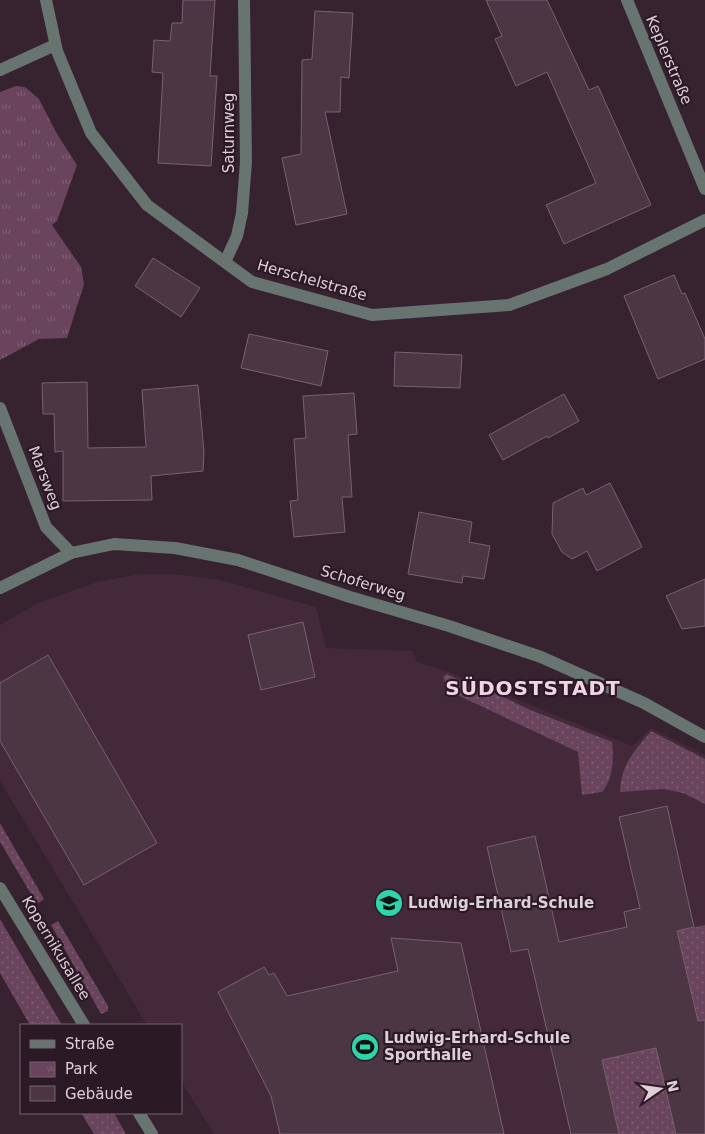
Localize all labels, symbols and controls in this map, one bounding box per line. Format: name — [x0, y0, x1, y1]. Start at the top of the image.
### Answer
street label: Keplerstraße — [642, 13, 696, 107]
street label: Saturnweg — [220, 93, 238, 173]
street label: Herschelstraße — [255, 256, 369, 304]
street label: Marsweg — [25, 443, 65, 513]
street label: Schoferweg — [318, 562, 408, 604]
district label: SÜDOSTSTADT — [445, 676, 621, 700]
school or university icon: Ludwig-Erhard-Schule — [374, 888, 404, 918]
street label: Kopernikusallee — [18, 893, 94, 1003]
place label: Ludwig-Erhard-Schule — [408, 894, 594, 912]
legend — [20, 1024, 182, 1114]
place label: Ludwig-Erhard-Schule Sporthalle — [384, 1029, 570, 1064]
sports icon: Ludwig-Erhard-Schule Sporthalle — [350, 1032, 380, 1062]
text: Straße — [65, 1035, 114, 1053]
text: Park — [65, 1060, 98, 1078]
north arrow — [635, 1064, 685, 1114]
text: N — [664, 1079, 682, 1094]
text: Gebäude — [65, 1085, 133, 1103]

